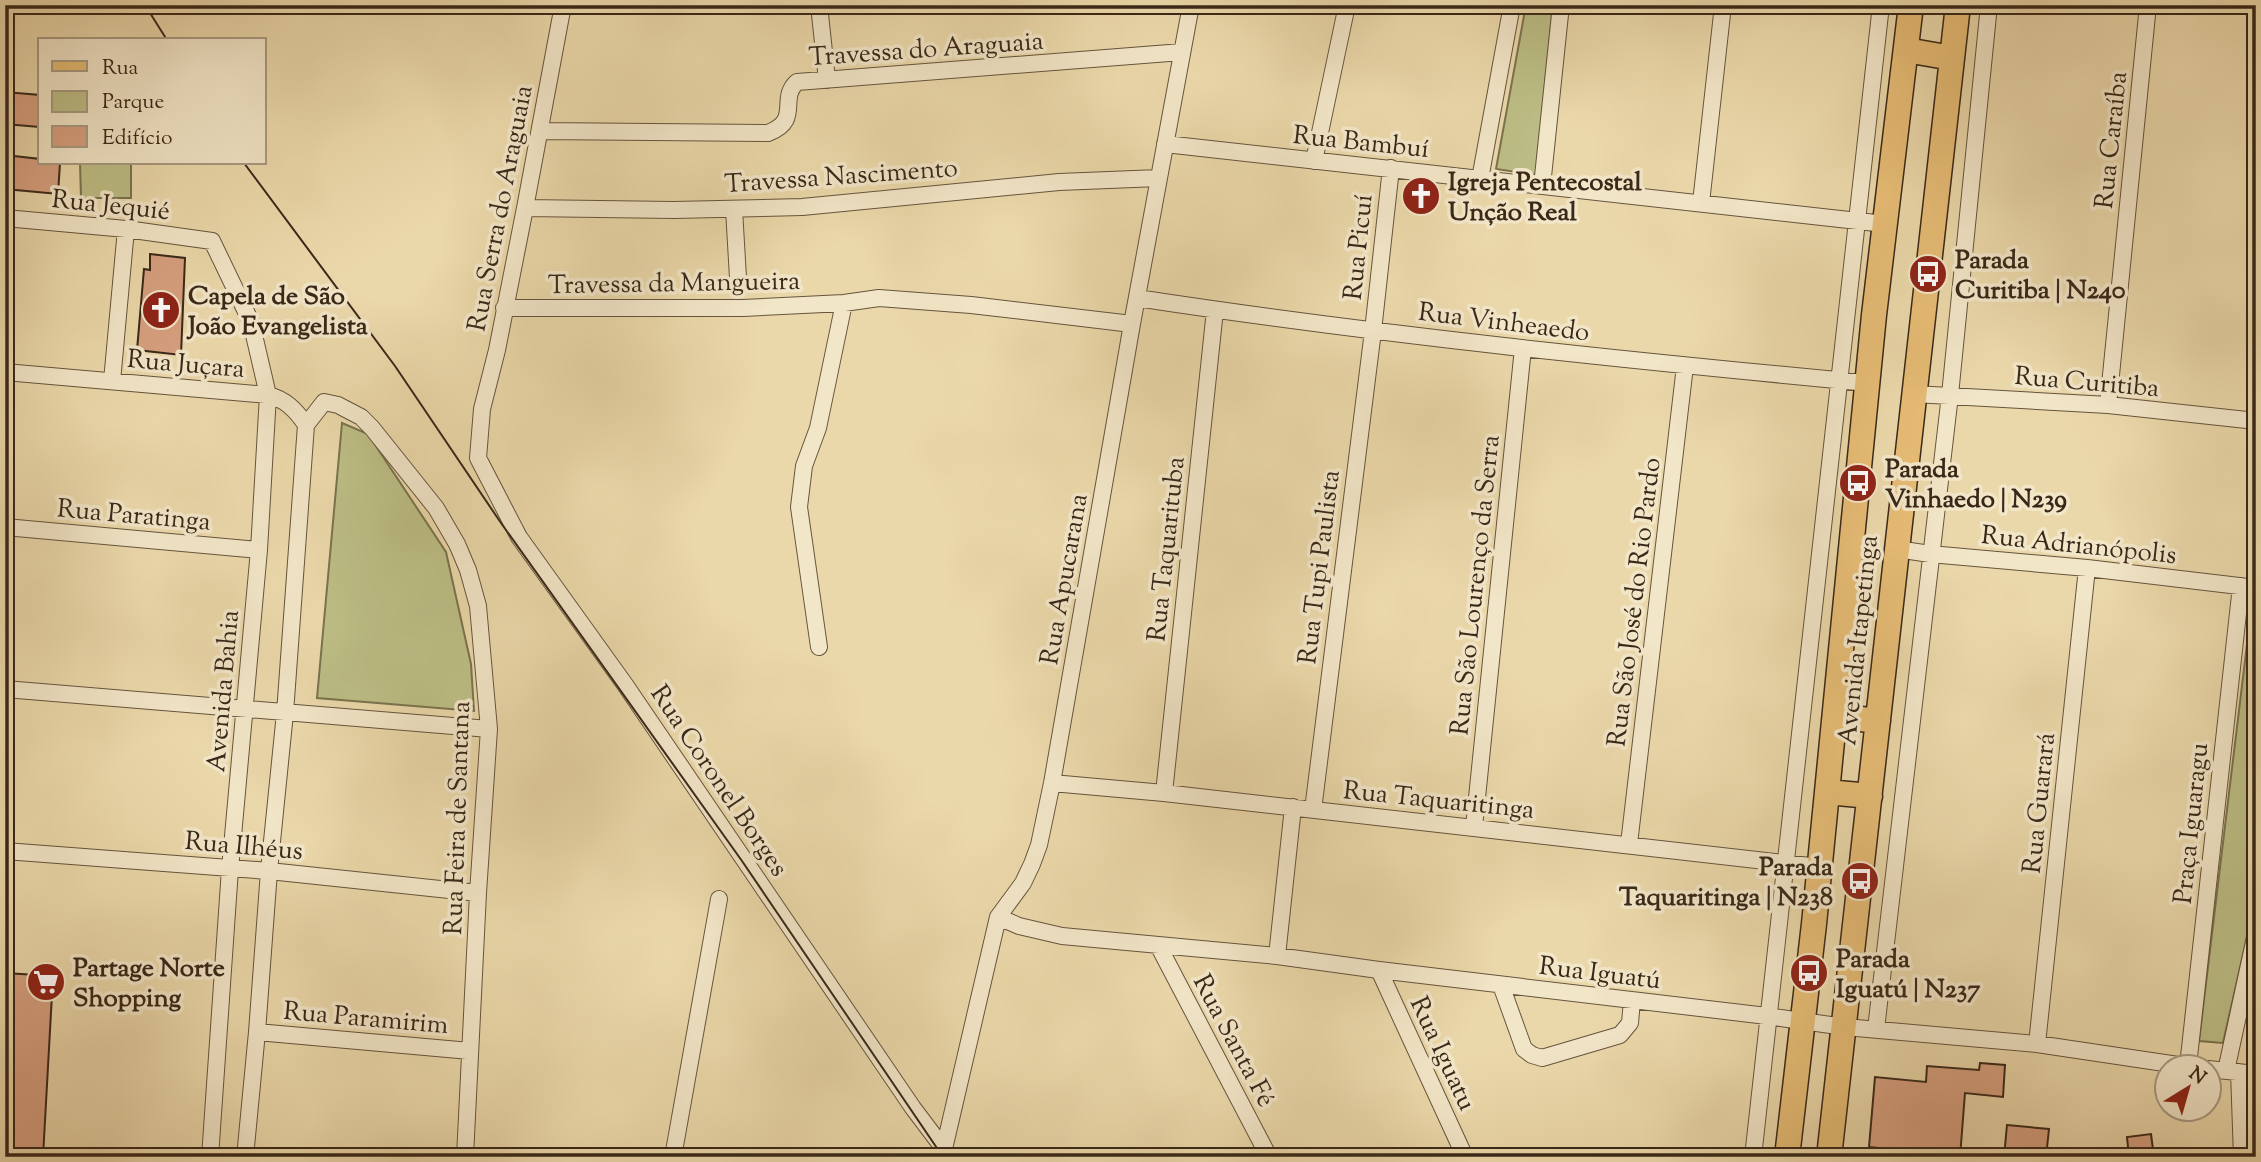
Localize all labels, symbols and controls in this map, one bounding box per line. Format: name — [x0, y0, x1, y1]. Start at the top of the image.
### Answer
street label: Travessa do Araguaia — [807, 24, 1045, 77]
legend — [38, 38, 266, 164]
text: Rua — [102, 54, 139, 84]
street label: Rua Caraíba — [2087, 70, 2138, 211]
street label: Rua Serra do Araguaia — [459, 82, 543, 335]
text: Parque — [102, 88, 164, 118]
street label: Rua Bambuí — [1291, 118, 1431, 169]
text: Edifício — [102, 124, 172, 154]
street label: Travessa Nascimento — [723, 151, 959, 204]
place label: Igreja Pentecostal Unção Real — [1448, 165, 1642, 232]
church icon: Igreja Pentecostal Unção Real — [1400, 175, 1442, 217]
street label: Rua Jequié — [50, 182, 172, 231]
street label: Rua Picuí — [1336, 193, 1383, 302]
place label: Parada Curitiba | N240 — [1955, 243, 2126, 310]
bus stop icon: Parada Curitiba | N240 — [1907, 253, 1949, 295]
street label: Travessa da Mangueira — [548, 264, 800, 305]
place label: Capela de São João Evangelista — [186, 279, 368, 346]
church icon: Capela de São João Evangelista — [140, 289, 182, 331]
street label: Rua Vinheaedo — [1416, 295, 1591, 352]
street label: Rua Juçara — [125, 342, 246, 389]
street label: Rua Curitiba — [2013, 359, 2161, 408]
street label: Rua São Lourenço da Serra — [1442, 433, 1511, 737]
place label: Parada Vinhaedo | N239 — [1885, 452, 2067, 519]
street label: Rua Taquarituba — [1139, 455, 1196, 644]
street label: Rua São José do Rio Pardo — [1599, 456, 1672, 749]
bus stop icon: Parada Vinhaedo | N239 — [1837, 462, 1879, 504]
street label: Rua Tupi Paulista — [1290, 468, 1351, 667]
street label: Rua Paratinga — [56, 491, 212, 542]
street label: Rua Apucarana — [1032, 491, 1099, 668]
street label: Rua Adrianópolis — [1979, 518, 2178, 575]
street label: Avenida Itapetinga — [1830, 533, 1889, 747]
street label: Avenida Bahia — [199, 609, 250, 774]
street label: Rua Coronel Borges — [640, 678, 796, 885]
street label: Rua Feira de Santana — [436, 701, 481, 936]
street label: Rua Guarará — [2015, 731, 2066, 876]
street label: Praça Iguaragu — [2166, 741, 2219, 906]
street label: Rua Taquaritinga — [1341, 773, 1536, 830]
street label: Rua Ilhéus — [183, 824, 304, 871]
place label: Parada Taquaritinga | N238 — [1619, 850, 1833, 917]
bus stop icon: Parada Taquaritinga | N238 — [1839, 860, 1881, 902]
place label: Parada Iguatú | N237 — [1836, 942, 1980, 1009]
street label: Rua Iguatú — [1537, 949, 1663, 1000]
place label: Partage Norte Shopping — [73, 951, 225, 1018]
bus stop icon: Parada Iguatú | N237 — [1788, 952, 1830, 994]
supermarket icon: Partage Norte Shopping — [25, 961, 67, 1003]
street label: Rua Santa Fé — [1182, 968, 1283, 1114]
street label: Rua Iguatu — [1399, 991, 1484, 1117]
street label: Rua Paramirim — [282, 994, 450, 1045]
north arrow — [2152, 1054, 2222, 1124]
text: N — [2183, 1061, 2211, 1092]

